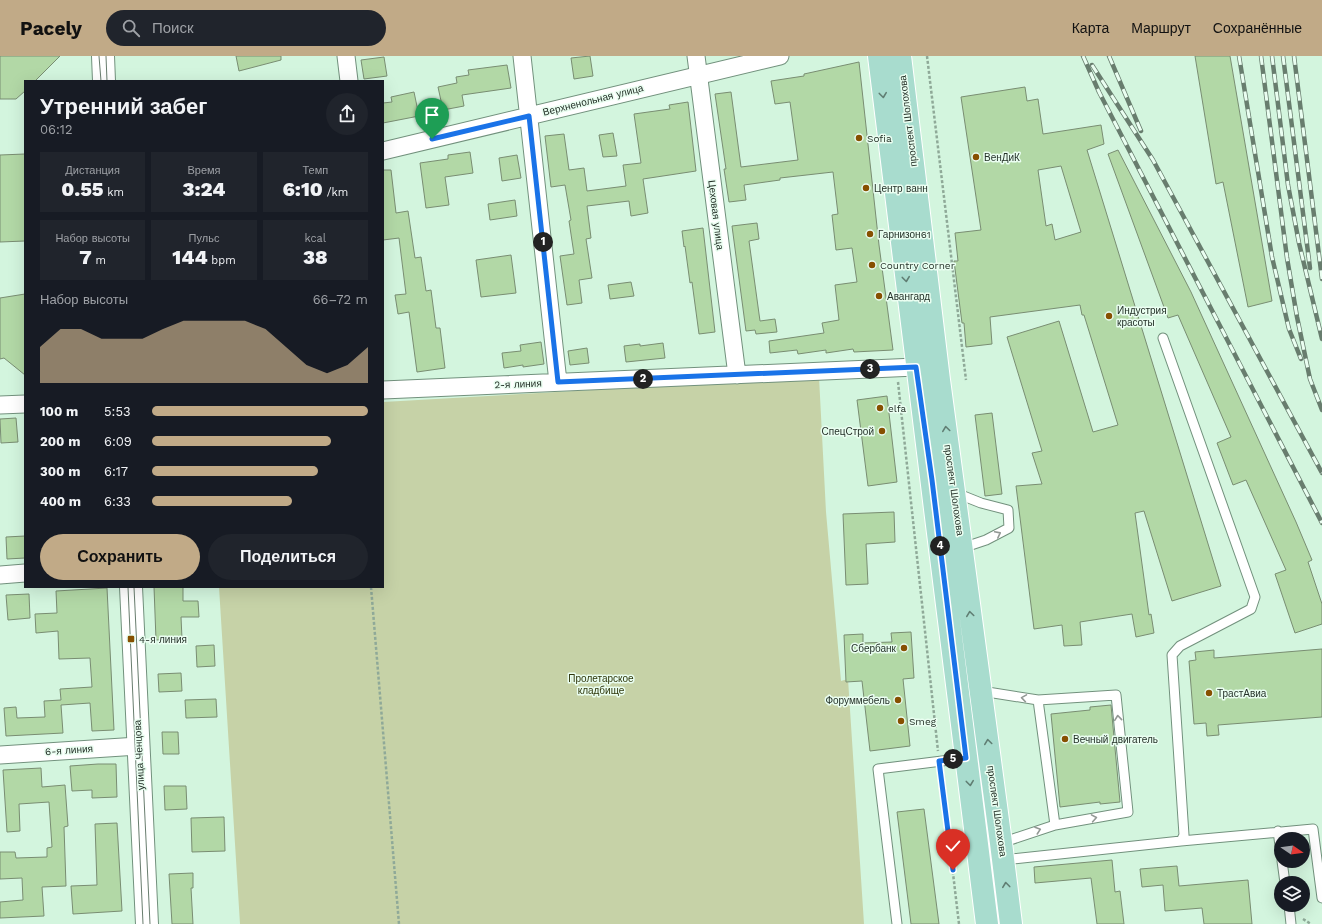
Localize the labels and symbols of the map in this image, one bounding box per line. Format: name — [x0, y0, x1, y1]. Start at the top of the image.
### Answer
street label: проспект Шолохова — [897, 74, 919, 167]
street label: Верхненольная улица — [542, 82, 645, 118]
one-way arrow — [878, 92, 887, 98]
pin — [415, 98, 449, 139]
marker: Sofia — [854, 133, 864, 143]
place label: Sofia — [867, 133, 892, 144]
marker: ВенДиК — [971, 152, 981, 162]
place label: ВенДиК — [984, 152, 1020, 163]
street label: Цеховая улица — [706, 179, 726, 251]
marker: Центр ванн — [861, 183, 871, 193]
place label: Центр ванн — [874, 183, 928, 194]
marker: Гарнизон61 — [865, 229, 875, 239]
place label: Гарнизон61 — [878, 229, 931, 240]
pin: 1 — [533, 232, 553, 252]
marker: Country Corner — [867, 260, 877, 270]
place label: Country Corner — [880, 260, 955, 271]
one-way arrow — [901, 276, 910, 282]
marker: Авангард — [874, 291, 884, 301]
place label: Авангард — [887, 291, 930, 302]
place label: Индустрия красоты — [1117, 305, 1167, 328]
marker: Индустрия красоты — [1104, 311, 1114, 321]
pin: 3 — [860, 359, 880, 379]
pin: 2 — [633, 369, 653, 389]
street label: 2-я линия — [494, 378, 542, 390]
marker: elfa — [875, 403, 885, 413]
place label: elfa — [888, 403, 906, 414]
place label: СпецСтрой — [822, 426, 874, 437]
marker: СпецСтрой — [877, 426, 887, 436]
one-way arrow — [942, 426, 951, 432]
street label: проспект Шолохова — [942, 444, 966, 537]
one-way arrow — [994, 531, 1001, 539]
pin: 4 — [930, 536, 950, 556]
one-way arrow — [966, 611, 975, 617]
marker: 4-я линия — [126, 634, 136, 644]
place label: 4-я линия — [139, 634, 187, 645]
place label: Сбербанк — [851, 643, 897, 654]
marker: Сбербанк — [899, 643, 909, 653]
park label: Пролетарское кладбище — [568, 673, 634, 696]
marker: ТрастАвиа — [1204, 688, 1214, 698]
place label: ТрастАвиа — [1217, 688, 1267, 699]
one-way arrow — [1021, 694, 1027, 703]
place label: Форуммебель — [825, 695, 890, 706]
marker: Форуммебель — [893, 695, 903, 705]
one-way arrow — [1114, 715, 1123, 721]
marker: Smeg — [896, 716, 906, 726]
place label: Smeg — [909, 716, 937, 727]
street label: улица Ченцова — [132, 719, 146, 791]
marker: Вечный двигатель — [1060, 734, 1070, 744]
place label: Вечный двигатель — [1073, 734, 1158, 745]
one-way arrow — [984, 739, 993, 746]
street label: 6-я линия — [45, 743, 93, 757]
pin: 5 — [943, 749, 963, 769]
street label: проспект Шолохова — [985, 765, 1009, 858]
one-way arrow — [965, 780, 974, 786]
one-way arrow — [1090, 814, 1097, 823]
one-way arrow — [1034, 827, 1041, 835]
pin — [936, 829, 970, 870]
north arrow — [1274, 832, 1310, 868]
one-way arrow — [1002, 882, 1011, 888]

